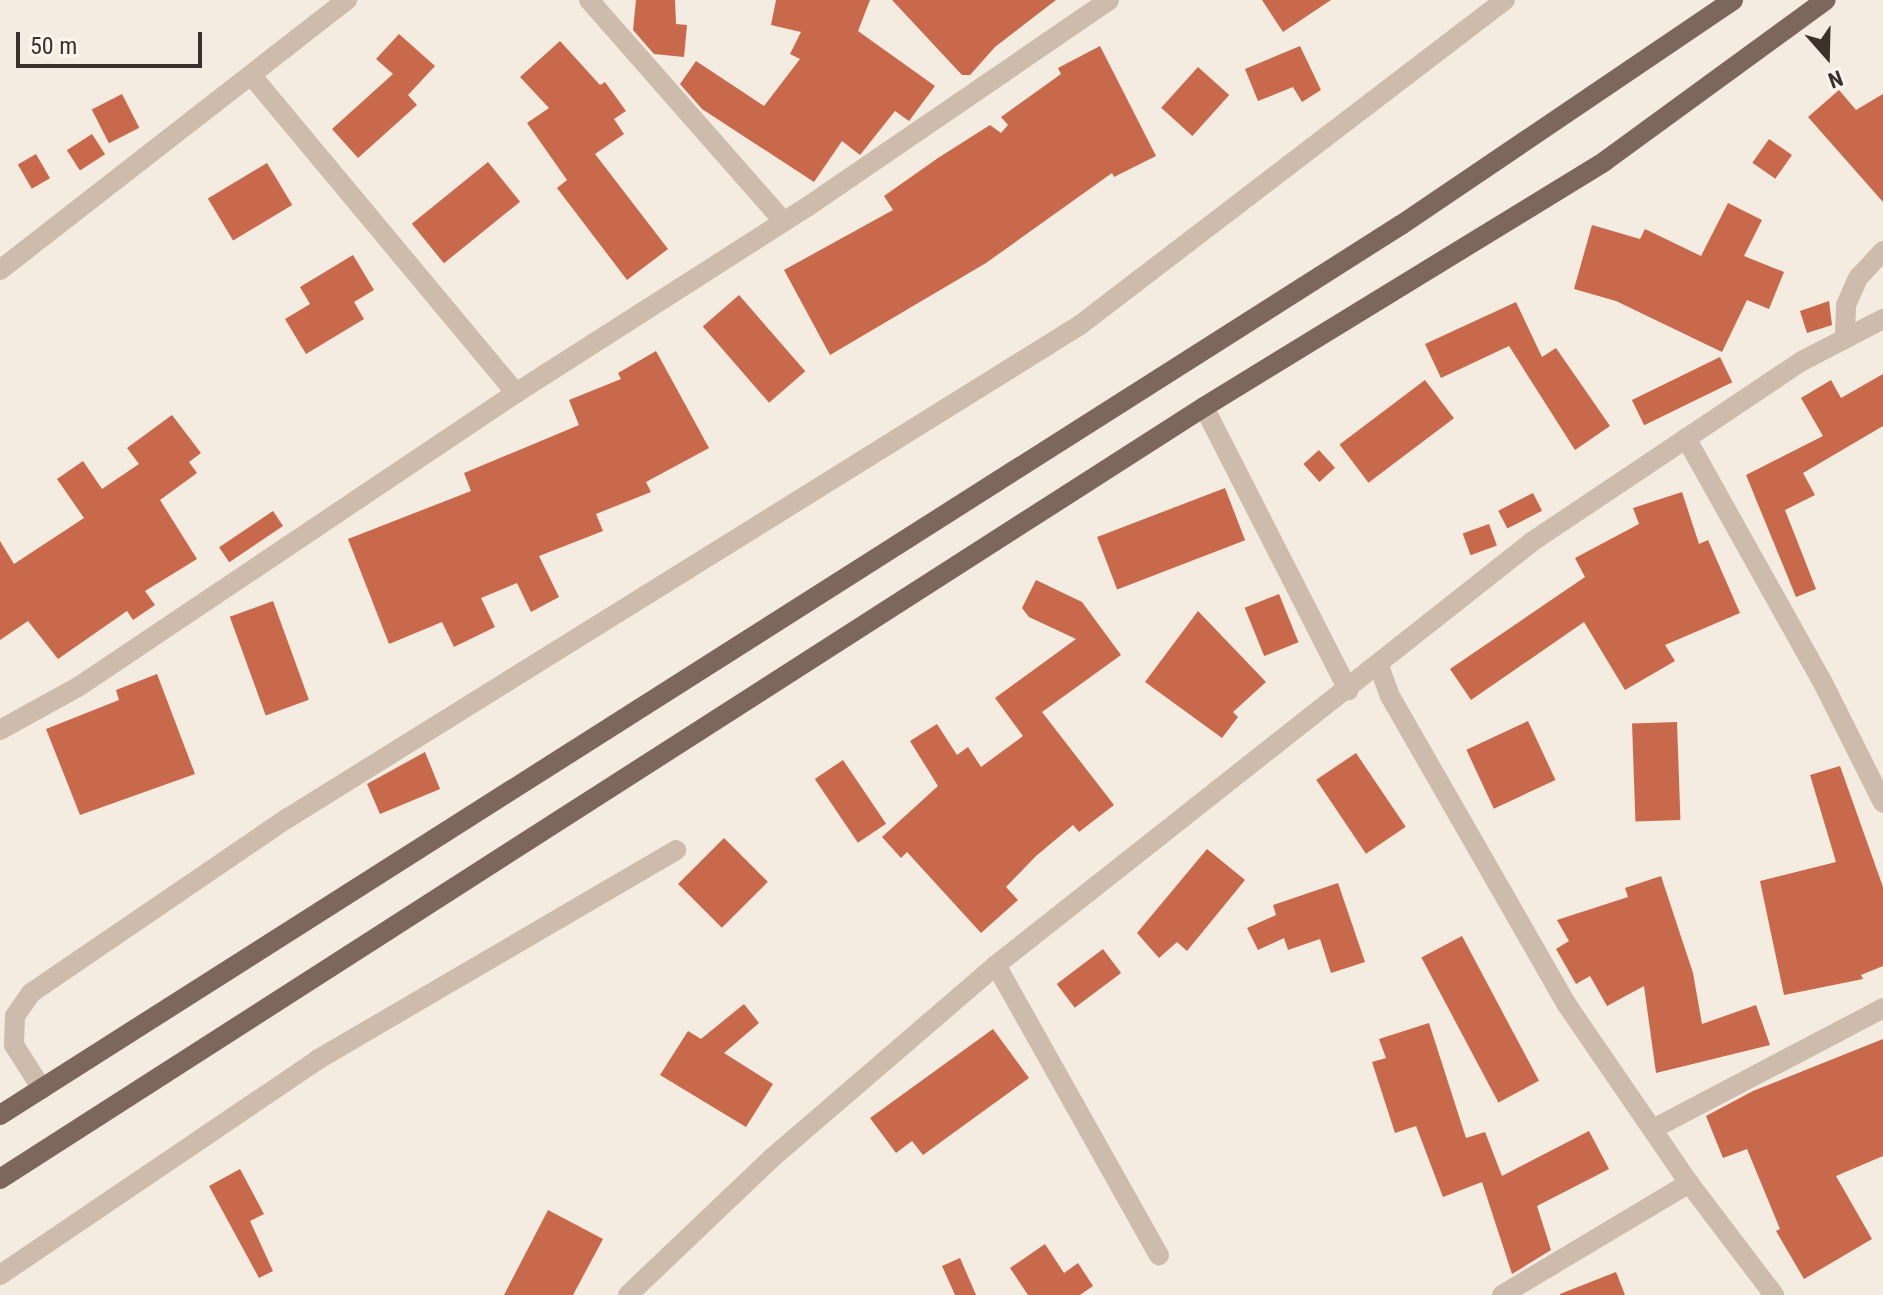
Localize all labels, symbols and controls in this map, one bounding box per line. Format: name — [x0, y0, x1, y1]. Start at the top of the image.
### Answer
scale bar — [20, 16, 206, 66]
north arrow — [1787, 16, 1867, 96]
text: 50 m — [30, 32, 77, 60]
text: N — [1825, 65, 1846, 93]

